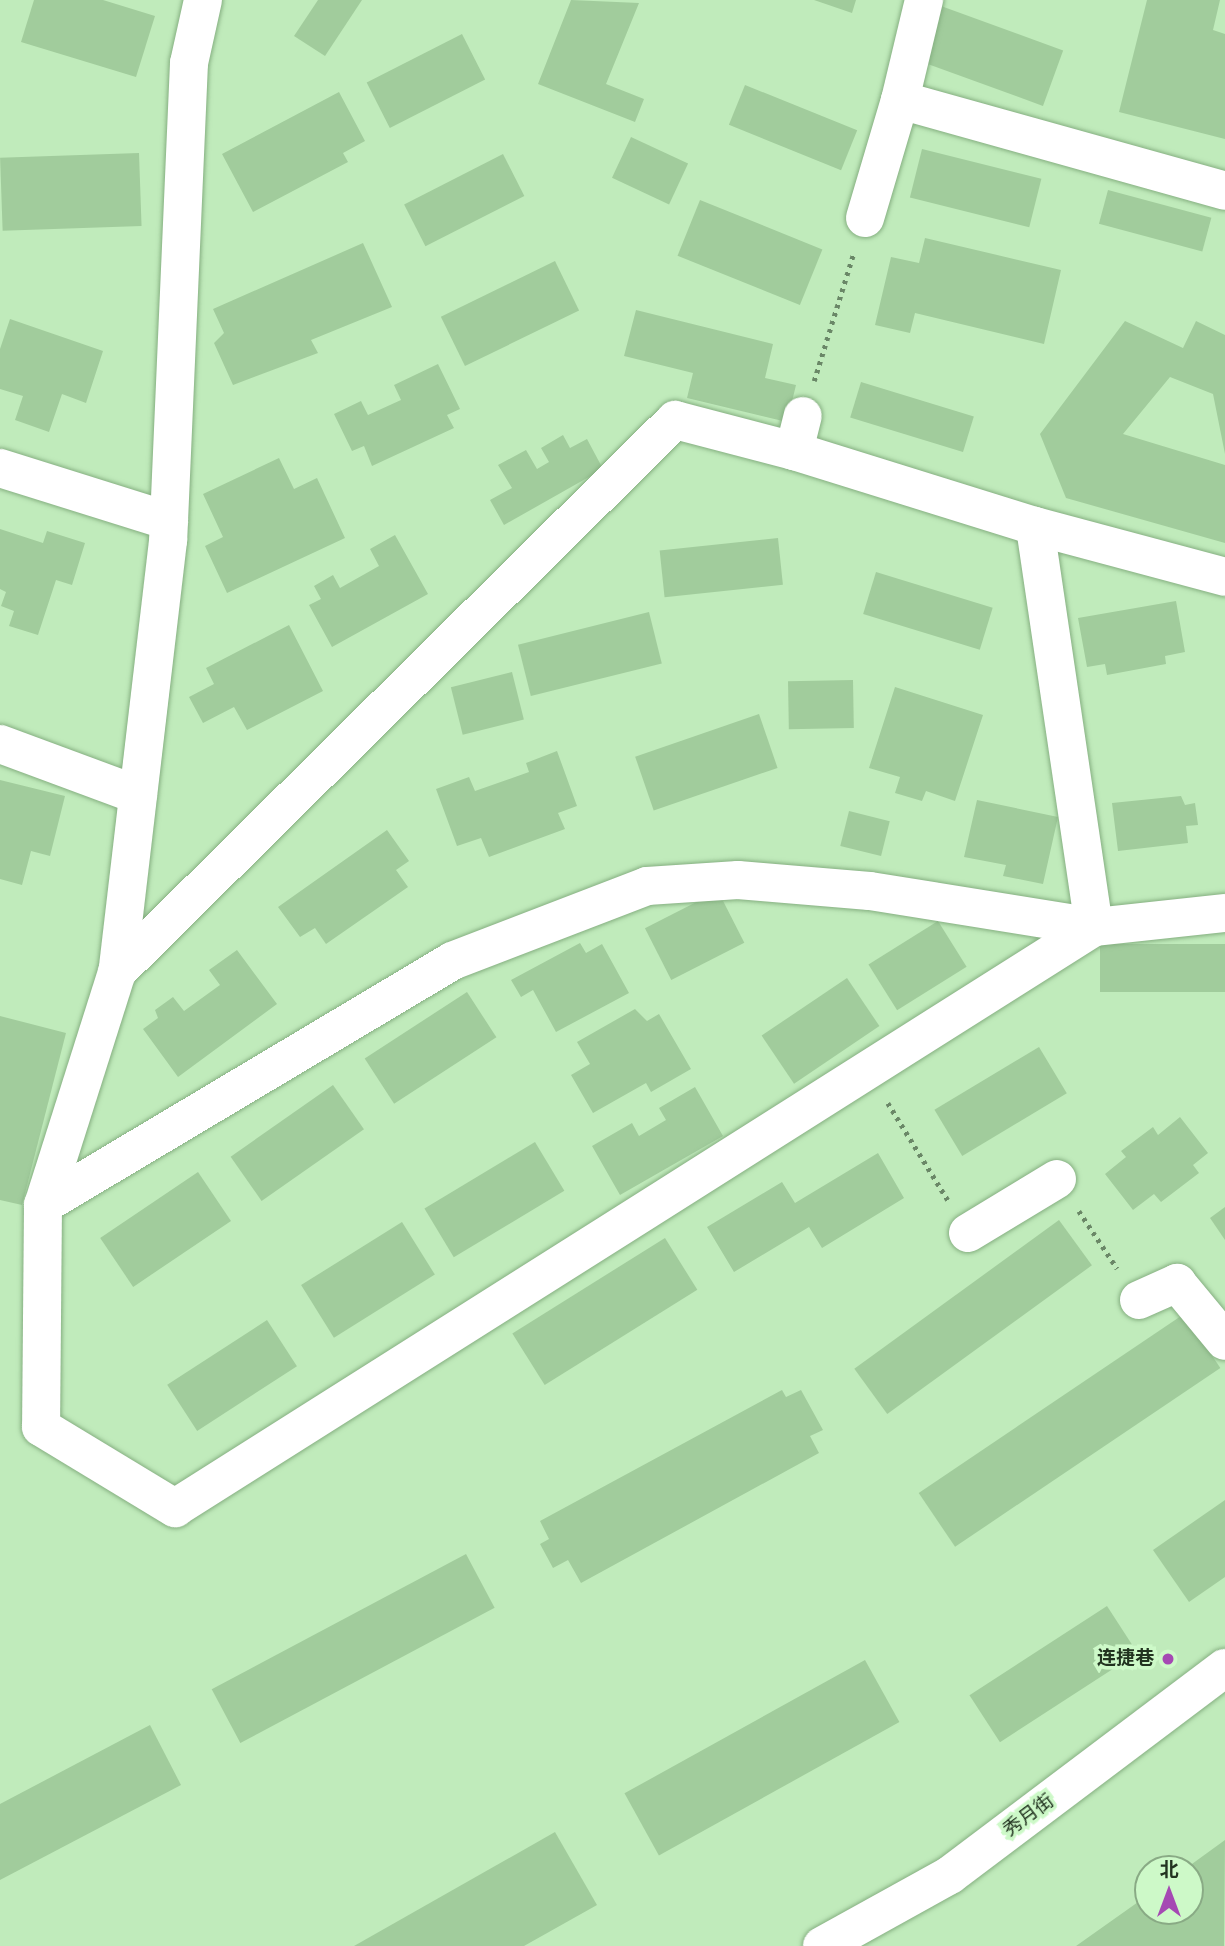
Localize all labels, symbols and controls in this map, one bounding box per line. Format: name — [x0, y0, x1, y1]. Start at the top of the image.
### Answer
place label: 连捷巷 — [1097, 1648, 1154, 1670]
marker: 连捷巷 — [1160, 1651, 1176, 1667]
street label: 秀月街 — [999, 1790, 1059, 1842]
north arrow — [1134, 1855, 1204, 1925]
text: 北 — [1159, 1857, 1179, 1884]

